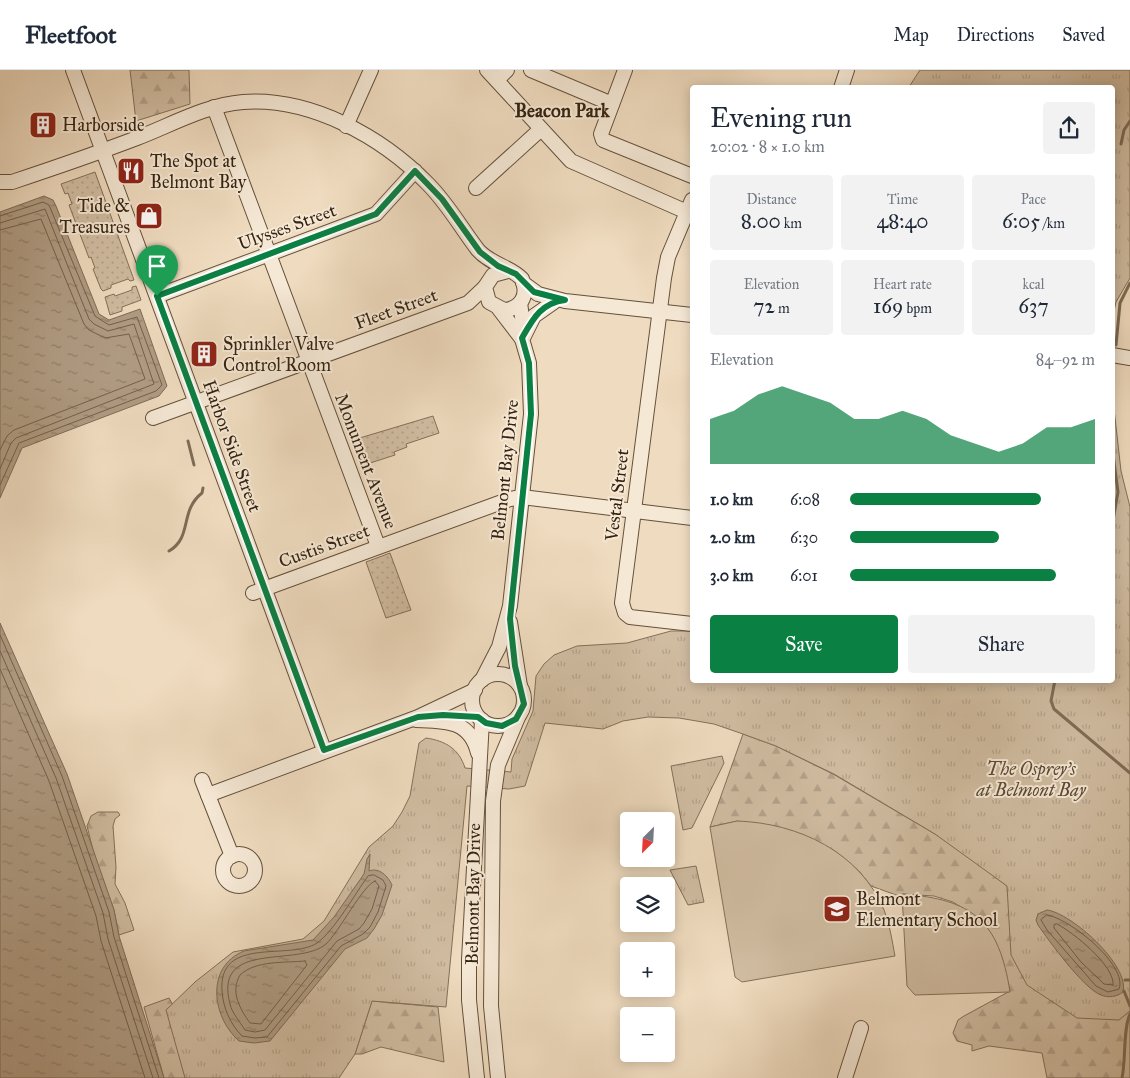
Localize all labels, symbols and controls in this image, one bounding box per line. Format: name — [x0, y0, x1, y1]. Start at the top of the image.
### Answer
text: Fleetfoot — [25, 20, 117, 50]
text: Map — [893, 24, 929, 46]
text: Directions — [957, 24, 1034, 46]
text: Saved — [1062, 24, 1105, 46]
district label: Beacon Park — [515, 99, 611, 122]
text: Evening run — [710, 100, 852, 135]
button: share — [1043, 102, 1095, 154]
building icon: Harborside — [28, 110, 58, 140]
place label: Harborside — [62, 114, 145, 136]
text: 20:02 · 8 × 1.0 km — [710, 137, 825, 156]
place label: The Spot at Belmont Bay — [150, 150, 247, 193]
restaurant icon: The Spot at Belmont Bay — [116, 156, 146, 186]
text: Distance — [746, 191, 797, 208]
text: Time — [887, 191, 918, 208]
text: Pace — [1021, 191, 1046, 208]
place label: Tide & Treasures — [60, 195, 130, 238]
street label: Ulysses Street — [235, 199, 340, 255]
shop icon: Tide & Treasures — [134, 201, 164, 231]
text: 8.00 — [741, 208, 781, 234]
text: 48:40 — [876, 208, 929, 234]
text: 6:05 — [1002, 208, 1040, 234]
text: km — [781, 215, 802, 232]
text: /km — [1040, 215, 1065, 232]
pin — [136, 245, 178, 296]
icon: arrive — [143, 252, 171, 280]
text: Elevation — [744, 276, 799, 293]
text: Heart rate — [873, 276, 932, 293]
text: kcal — [1022, 276, 1045, 293]
street label: Fleet Street — [352, 284, 441, 334]
text: 72 — [753, 293, 775, 319]
text: 169 — [873, 293, 903, 319]
text: 637 — [1018, 293, 1049, 319]
text: m — [775, 300, 790, 317]
text: bpm — [903, 300, 932, 317]
place label: Sprinkler Valve Control Room — [223, 333, 334, 376]
building icon: Sprinkler Valve Control Room — [189, 339, 219, 369]
text: Elevation — [710, 350, 774, 369]
text: 84–92 m — [1036, 350, 1095, 369]
street label: Harbor Side Street — [198, 377, 266, 516]
street label: Monument Avenue — [330, 390, 402, 532]
street label: Belmont Bay Drive — [487, 398, 523, 542]
street label: Vestal Street — [600, 447, 634, 543]
text: 1.0 km — [710, 490, 753, 509]
text: 6:08 — [790, 490, 820, 509]
street label: Custis Street — [276, 519, 373, 573]
text: 2.0 km — [710, 528, 755, 547]
text: 6:30 — [790, 528, 818, 547]
text: 3.0 km — [710, 566, 753, 585]
text: 6:01 — [790, 566, 818, 585]
button: Save — [710, 615, 898, 673]
button: Share — [908, 615, 1095, 673]
park label: The Osprey's at Belmont Bay — [975, 758, 1087, 801]
north arrow — [620, 812, 675, 868]
map controls — [620, 812, 675, 1062]
street label: Belmont Bay Drive — [461, 823, 485, 965]
button: layers — [620, 877, 675, 932]
place label: Belmont Elementary School — [856, 888, 998, 931]
school or university icon: Belmont Elementary School — [822, 894, 852, 924]
button: + — [620, 942, 675, 997]
button: − — [620, 1007, 675, 1062]

